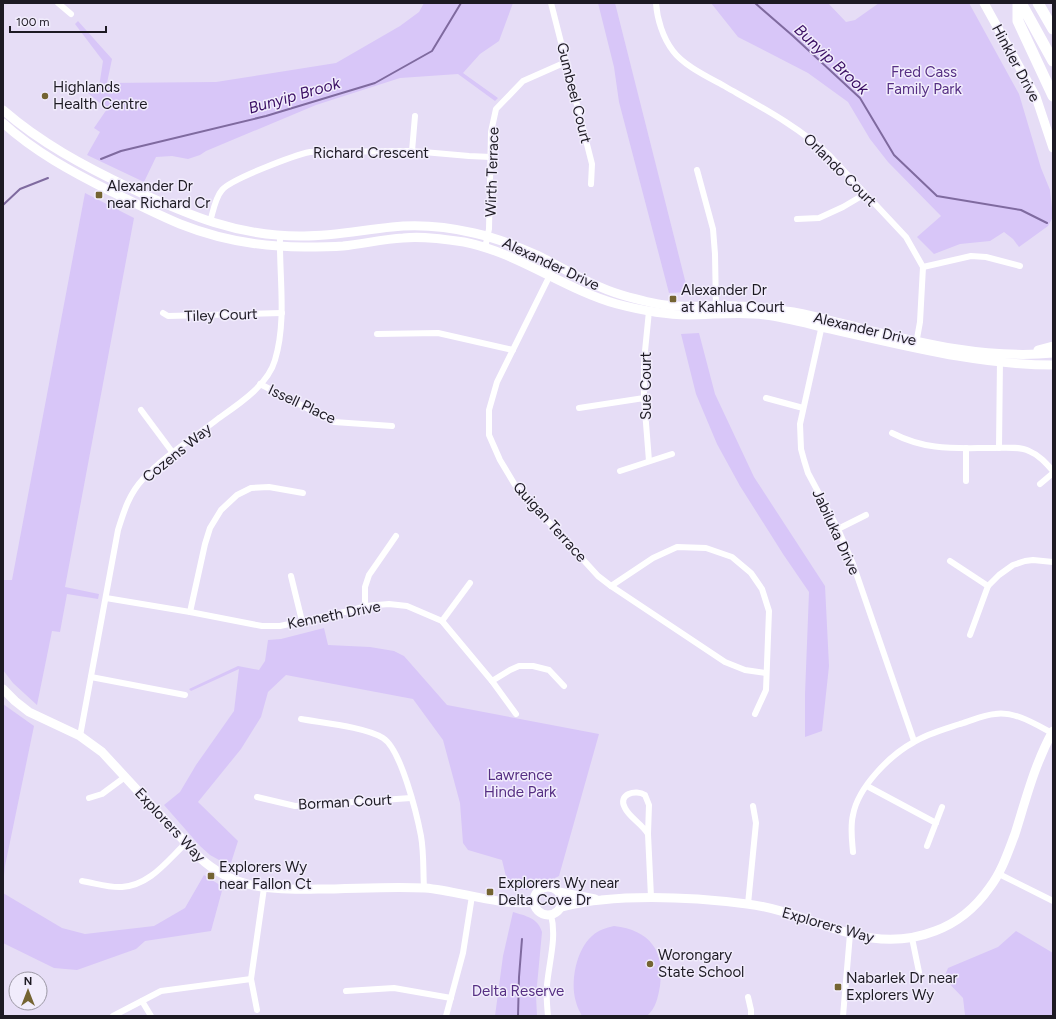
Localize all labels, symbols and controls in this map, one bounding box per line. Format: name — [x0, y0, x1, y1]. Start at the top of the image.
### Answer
scale bar — [10, 8, 106, 34]
text: 100 m — [16, 15, 50, 29]
water label: Bunyip Brook — [791, 20, 874, 99]
street label: Hinkler Drive — [988, 21, 1044, 105]
street label: Gumbeel Court — [553, 41, 595, 146]
park label: Fred Cass Family Park — [886, 63, 962, 98]
water label: Bunyip Brook — [246, 73, 343, 118]
place label: Highlands Health Centre — [53, 78, 147, 113]
marker: Highlands Health Centre — [40, 91, 50, 101]
street label: Wirth Terrace — [481, 127, 503, 217]
street label: Orlando Court — [800, 130, 880, 210]
street label: Richard Crescent — [313, 144, 429, 162]
place label: Alexander Dr near Richard Cr — [107, 177, 210, 212]
marker: Alexander Dr near Richard Cr — [94, 190, 104, 200]
street label: Alexander Drive — [500, 234, 602, 294]
place label: Alexander Dr at Kahlua Court — [681, 281, 785, 316]
marker: Alexander Dr at Kahlua Court — [668, 294, 678, 304]
street label: Tiley Court — [184, 305, 258, 325]
street label: Alexander Drive — [812, 308, 918, 350]
street label: Sue Court — [637, 352, 655, 420]
street label: Issell Place — [265, 381, 339, 427]
street label: Cozens Way — [139, 420, 215, 486]
street label: Quigan Terrace — [509, 478, 591, 566]
street label: Jabiluka Drive — [808, 486, 864, 578]
street label: Kenneth Drive — [286, 597, 382, 633]
park label: Lawrence Hinde Park — [484, 766, 557, 801]
street label: Explorers Way — [131, 784, 209, 866]
street label: Borman Court — [298, 791, 393, 813]
place label: Explorers Wy near Fallon Ct — [219, 858, 312, 893]
marker: Explorers Wy near Fallon Ct — [206, 871, 216, 881]
place label: Explorers Wy near Delta Cove Dr — [498, 874, 619, 909]
marker: Explorers Wy near Delta Cove Dr — [485, 887, 495, 897]
street label: Explorers Way — [780, 903, 876, 947]
place label: Worongary State School — [658, 946, 744, 981]
marker: Worongary State School — [645, 959, 655, 969]
place label: Nabarlek Dr near Explorers Wy — [846, 969, 958, 1004]
north arrow — [8, 971, 48, 1011]
text: N — [24, 975, 32, 988]
park label: Delta Reserve — [472, 982, 564, 1000]
marker: Nabarlek Dr near Explorers Wy — [833, 982, 843, 992]

